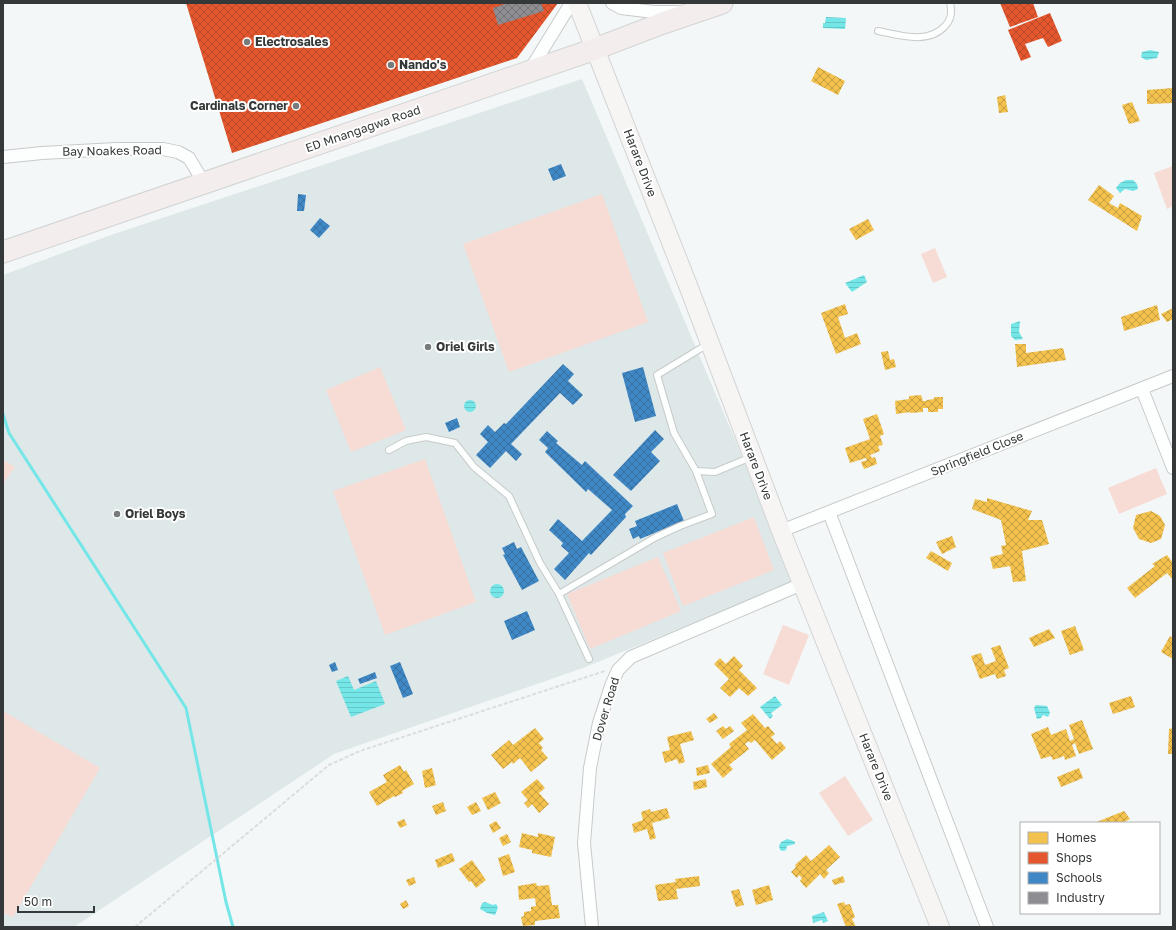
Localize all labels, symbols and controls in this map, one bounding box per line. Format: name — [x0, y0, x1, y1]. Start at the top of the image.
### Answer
place label: Electrosales — [255, 34, 329, 49]
marker: Electrosales — [242, 37, 252, 47]
place label: Nando's — [399, 57, 447, 72]
marker: Nando's — [386, 60, 396, 70]
place label: Cardinals Corner — [190, 98, 288, 113]
marker: Cardinals Corner — [291, 101, 301, 111]
street label: ED Mnangagwa Road — [303, 102, 422, 155]
street label: Harare Drive — [621, 127, 660, 199]
street label: Bay Noakes Road — [62, 142, 162, 159]
place label: Oriel Girls — [436, 339, 495, 354]
marker: Oriel Girls — [423, 342, 433, 352]
street label: Springfield Close — [928, 428, 1025, 479]
street label: Harare Drive — [737, 430, 776, 502]
place label: Oriel Boys — [125, 506, 186, 521]
marker: Oriel Boys — [112, 509, 122, 519]
street label: Dover Road — [589, 675, 622, 743]
street label: Harare Drive — [856, 731, 897, 803]
legend — [1020, 822, 1160, 914]
text: Homes — [1056, 830, 1096, 845]
text: Shops — [1056, 850, 1092, 865]
text: Schools — [1056, 870, 1102, 885]
scale bar — [18, 888, 94, 914]
text: Industry — [1056, 890, 1105, 905]
text: 50 m — [24, 894, 52, 909]

